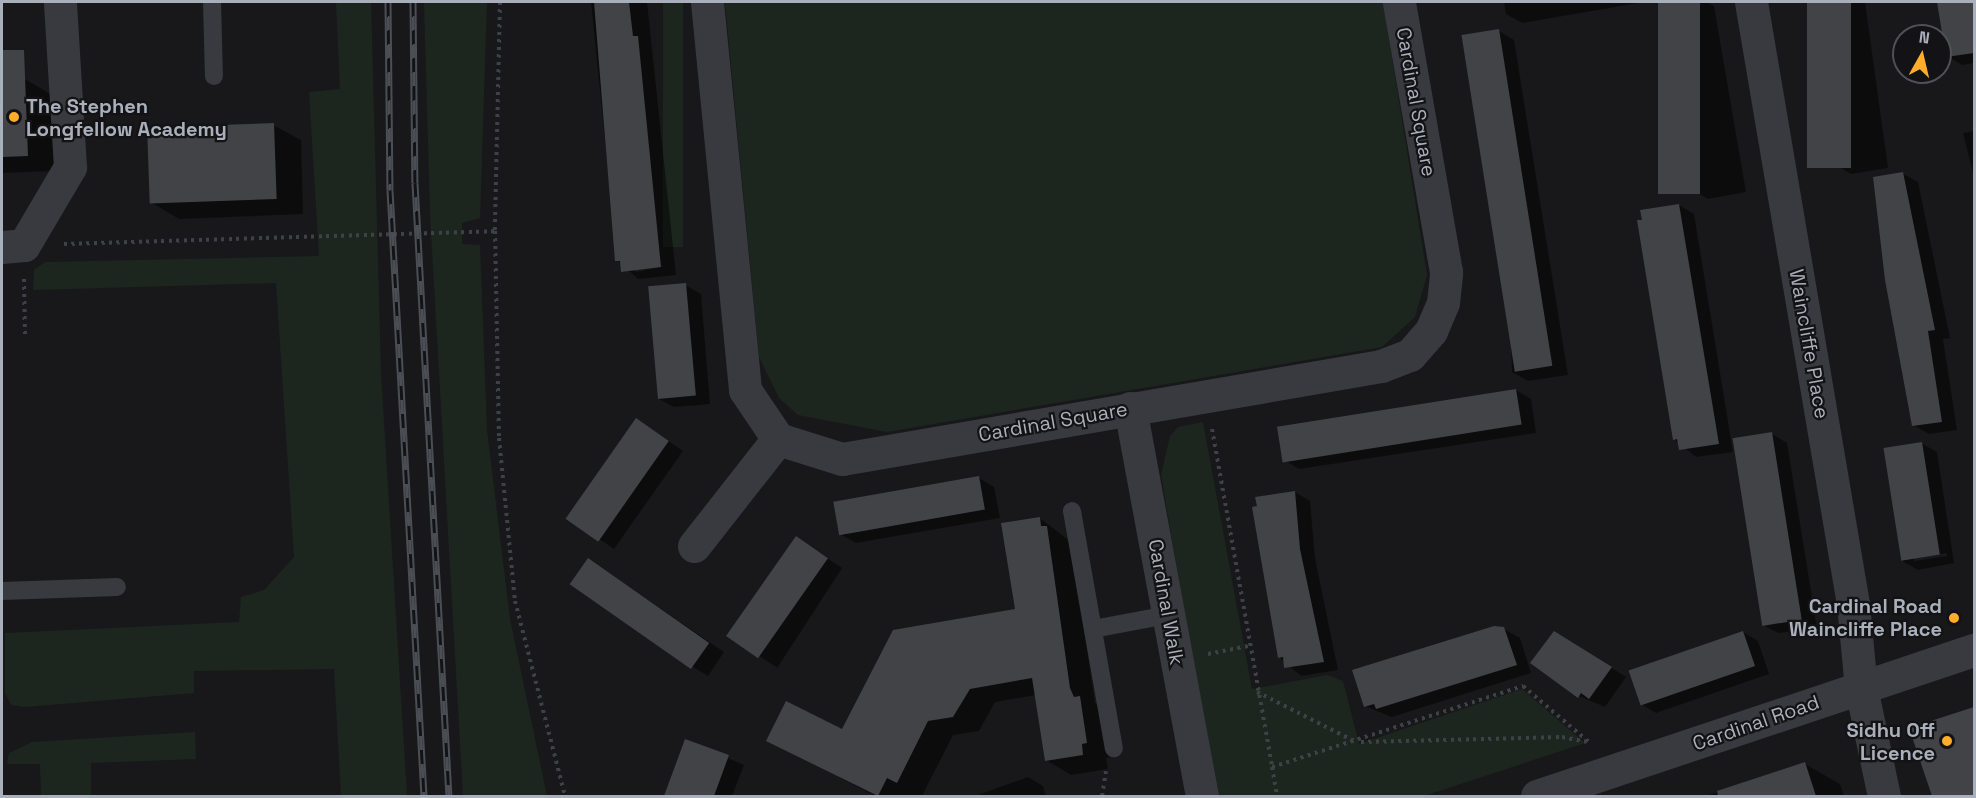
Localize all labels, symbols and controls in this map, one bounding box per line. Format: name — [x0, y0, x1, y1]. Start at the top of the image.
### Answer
north arrow — [1892, 24, 1952, 84]
street label: Cardinal Square — [1391, 26, 1441, 178]
text: N — [1918, 27, 1931, 49]
place label: The Stephen Longfellow Academy — [26, 94, 227, 141]
marker: The Stephen Longfellow Academy — [7, 110, 21, 124]
street label: Waincliffe Place — [1784, 267, 1834, 421]
street label: Cardinal Square — [977, 397, 1129, 447]
street label: Cardinal Walk — [1143, 537, 1189, 667]
place label: Cardinal Road Waincliffe Place — [1789, 594, 1942, 641]
marker: Cardinal Road Waincliffe Place — [1947, 611, 1961, 625]
street label: Cardinal Road — [1690, 690, 1822, 756]
place label: Sidhu Off Licence — [1846, 718, 1935, 765]
marker: Sidhu Off Licence — [1940, 734, 1954, 748]

